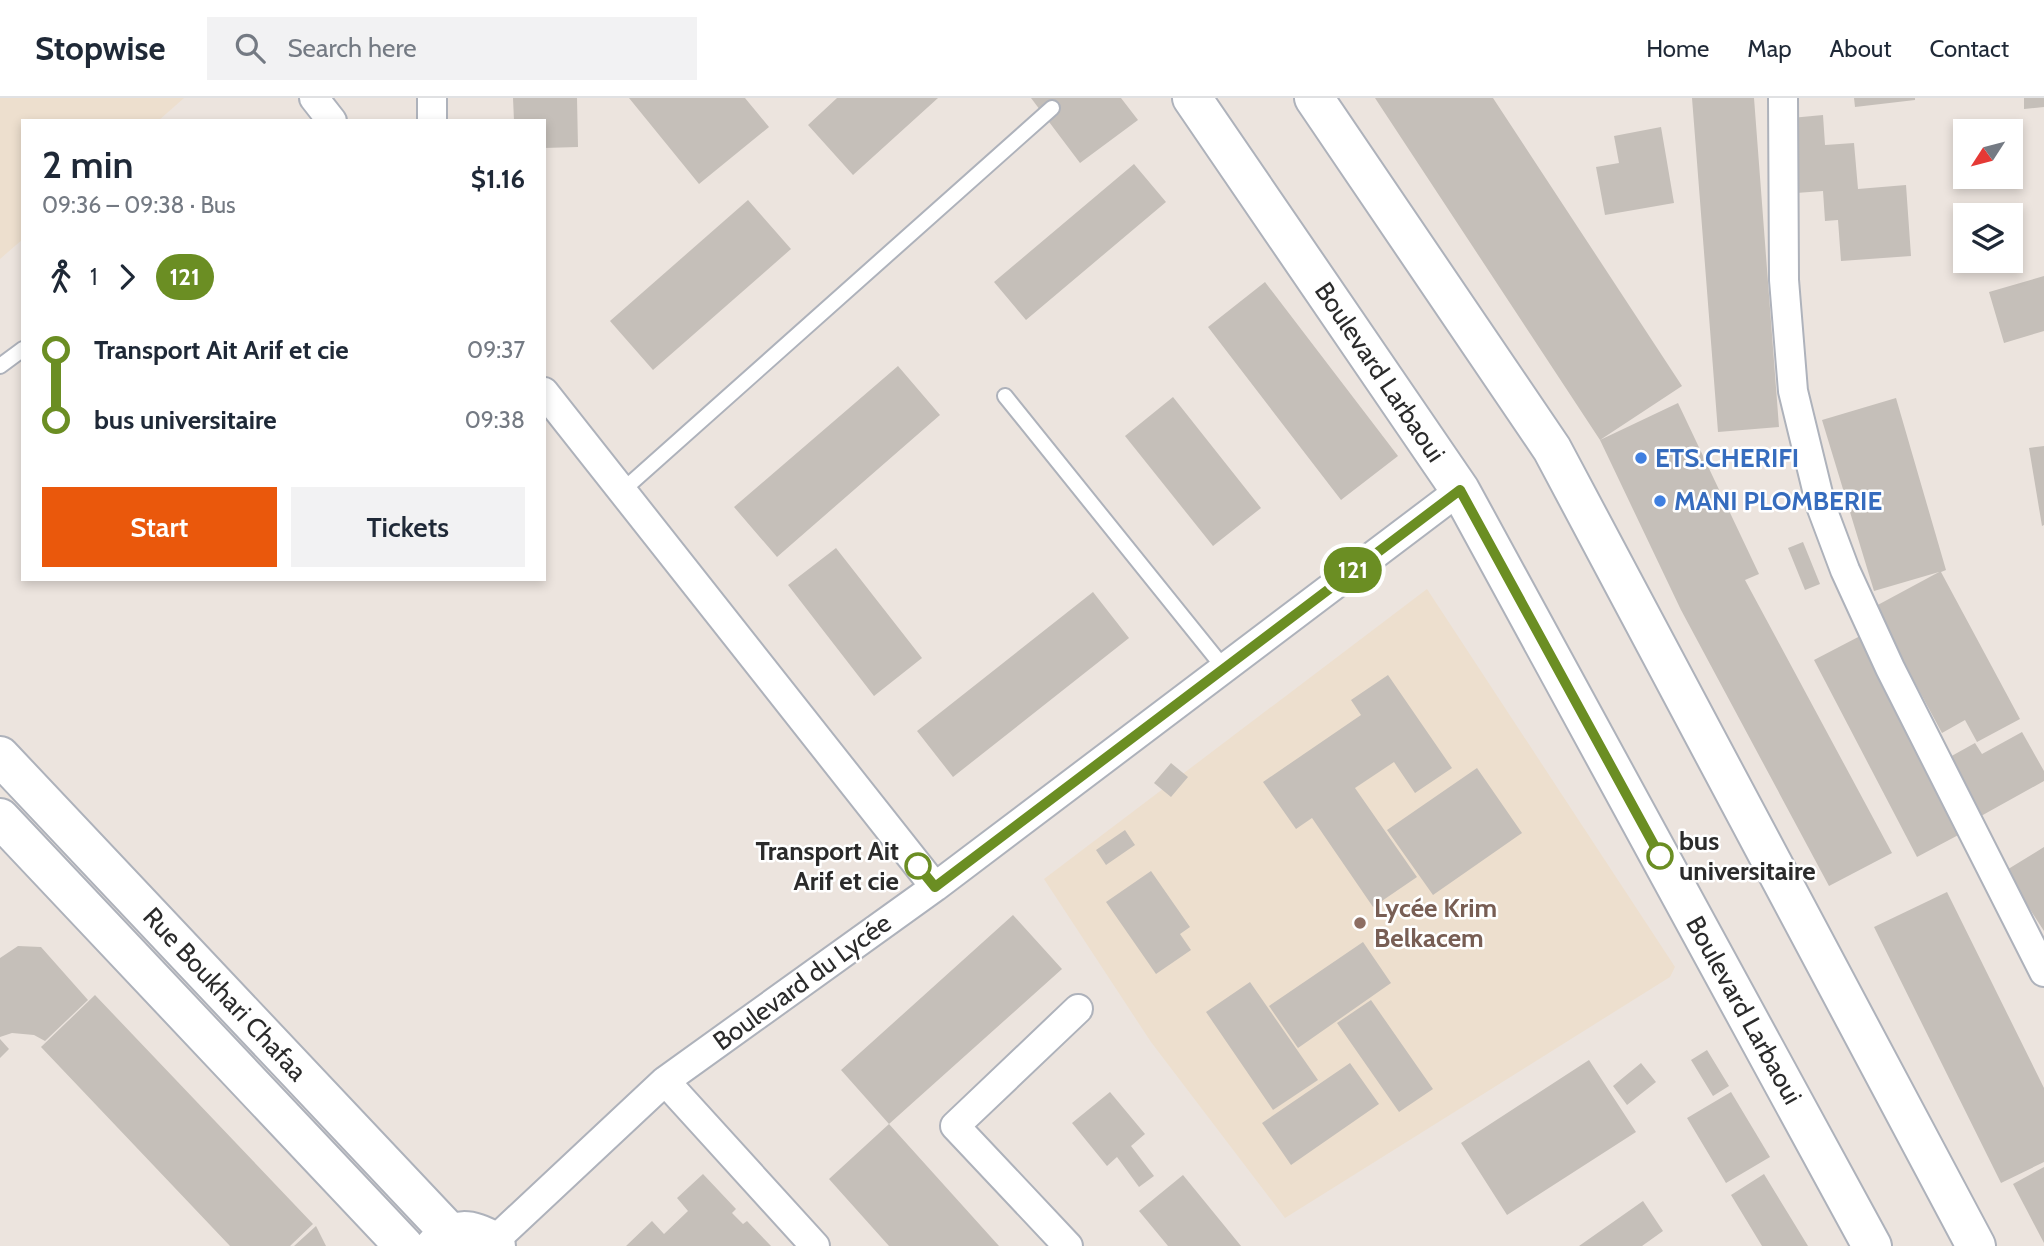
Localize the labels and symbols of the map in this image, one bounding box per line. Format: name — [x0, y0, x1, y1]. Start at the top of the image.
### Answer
north arrow — [1953, 119, 2023, 189]
street label: Boulevard Larbaoui — [1308, 276, 1452, 468]
place label: ETS.CHERIFI — [1655, 442, 1799, 474]
marker: ETS.CHERIFI — [1633, 450, 1649, 466]
place label: MANI PLOMBERIE — [1674, 485, 1882, 517]
marker: MANI PLOMBERIE — [1652, 493, 1668, 509]
line badge: 121 — [1313, 547, 1393, 593]
place label: bus universitaire — [1679, 825, 1816, 887]
place label: Transport Ait Arif et cie — [756, 835, 899, 897]
marker: bus universitaire — [1647, 843, 1673, 869]
marker: Transport Ait Arif et cie — [905, 853, 931, 879]
place label: Lycée Krim Belkacem — [1374, 892, 1497, 954]
street label: Rue Boukhari Chafaa — [136, 901, 314, 1088]
street label: Boulevard du Lycée — [707, 907, 897, 1057]
street label: Boulevard Larbaoui — [1679, 910, 1809, 1110]
marker: Lycée Krim Belkacem — [1352, 915, 1368, 931]

